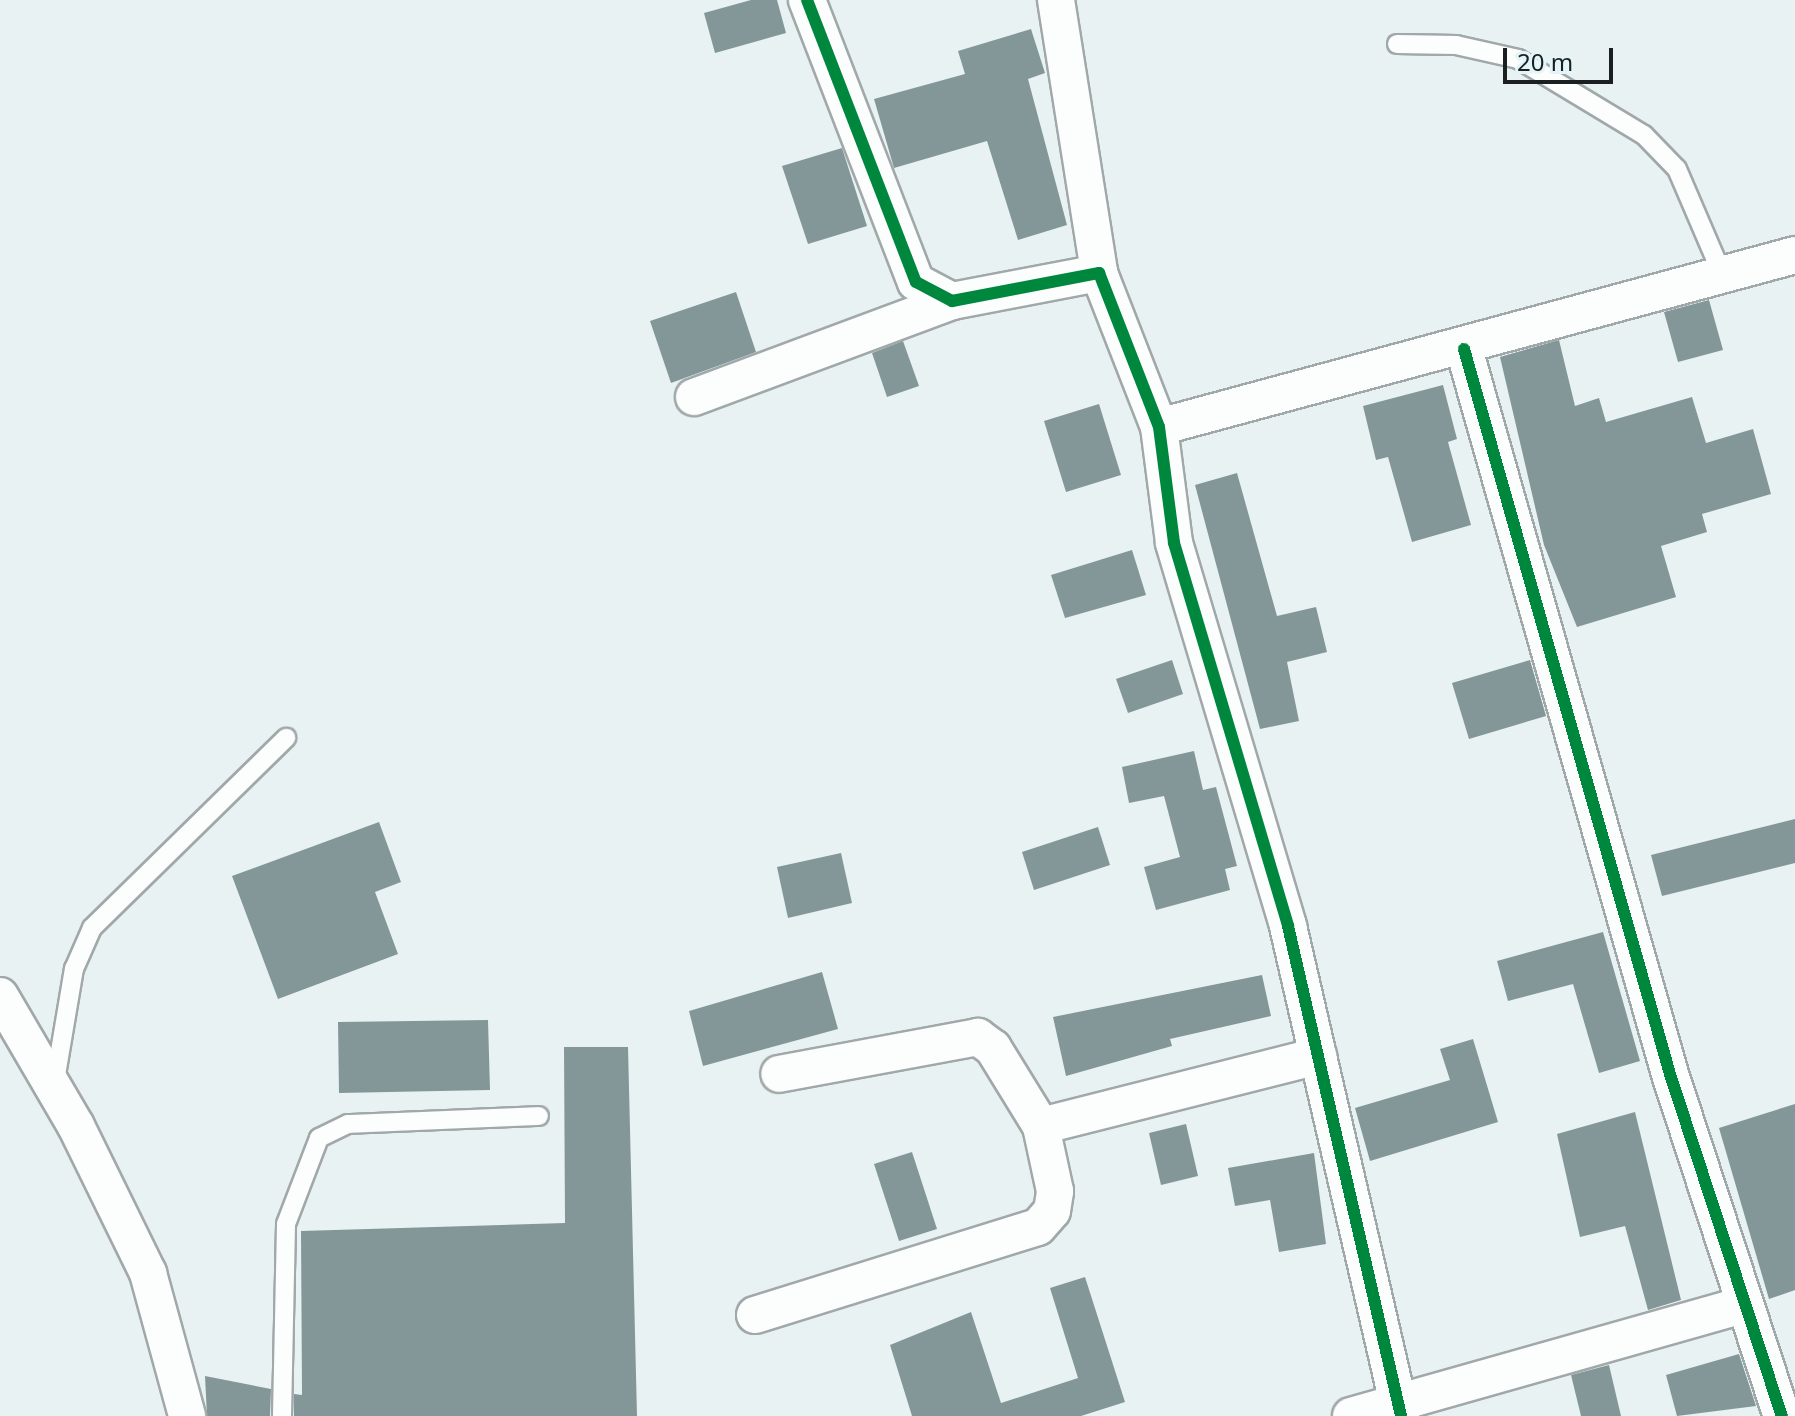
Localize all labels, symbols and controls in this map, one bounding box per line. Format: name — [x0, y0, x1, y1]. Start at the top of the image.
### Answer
scale bar — [1507, 32, 1617, 82]
text: 20 m — [1517, 45, 1573, 78]

